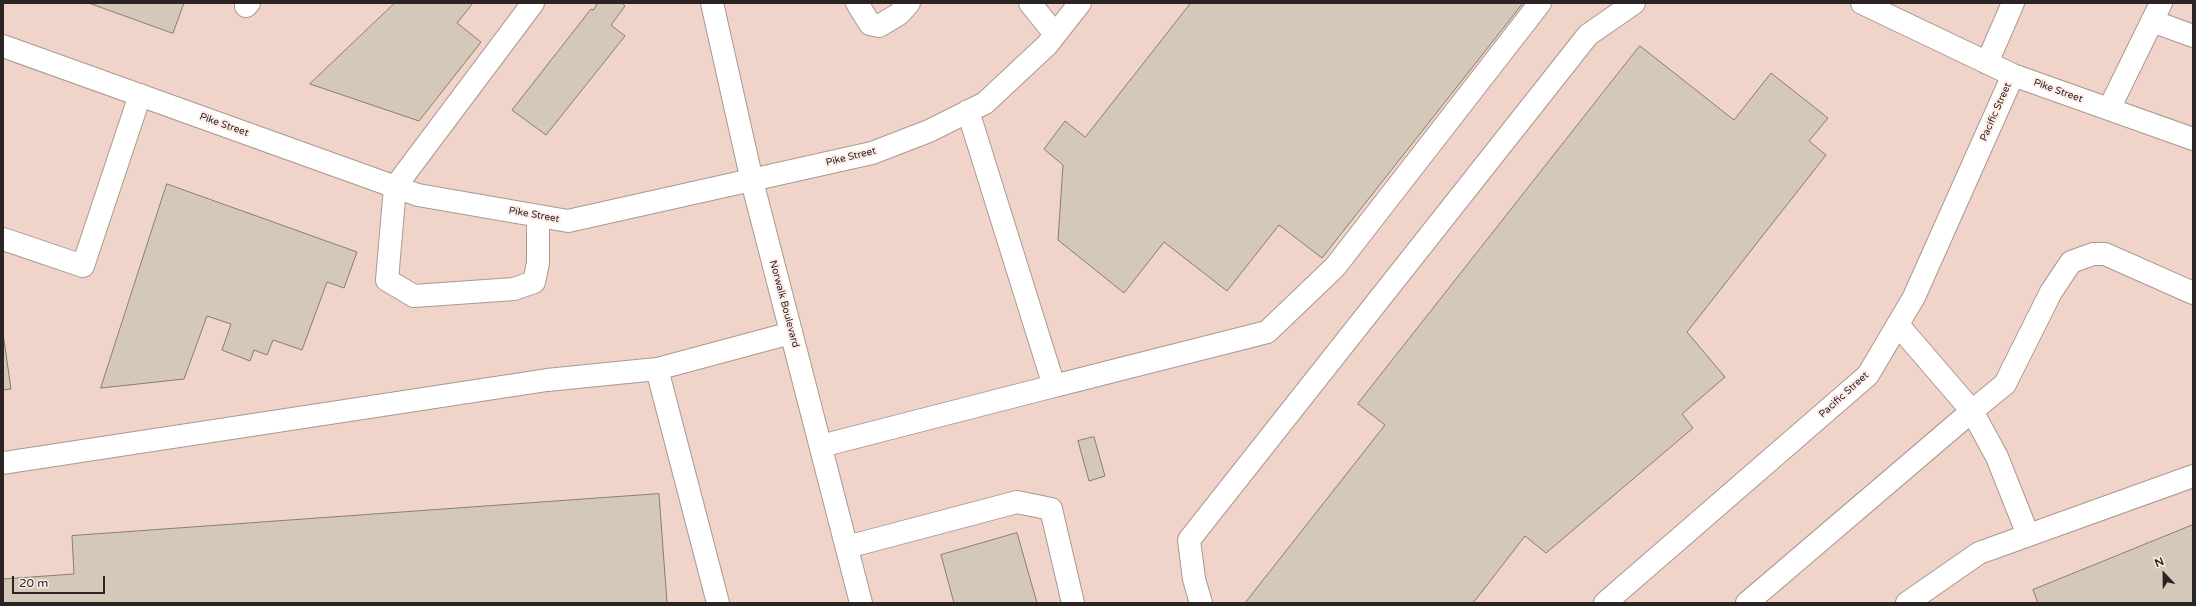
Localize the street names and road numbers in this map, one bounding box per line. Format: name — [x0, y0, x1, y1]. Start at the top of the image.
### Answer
street label: Pike Street — [2032, 77, 2084, 105]
street label: Pacific Street — [1978, 81, 2014, 143]
street label: Pike Street — [198, 111, 250, 139]
street label: Pike Street — [825, 145, 877, 169]
street label: Pike Street — [508, 205, 560, 225]
street label: Norwalk Boulevard — [767, 259, 801, 349]
street label: Pacific Street — [1817, 370, 1871, 420]

